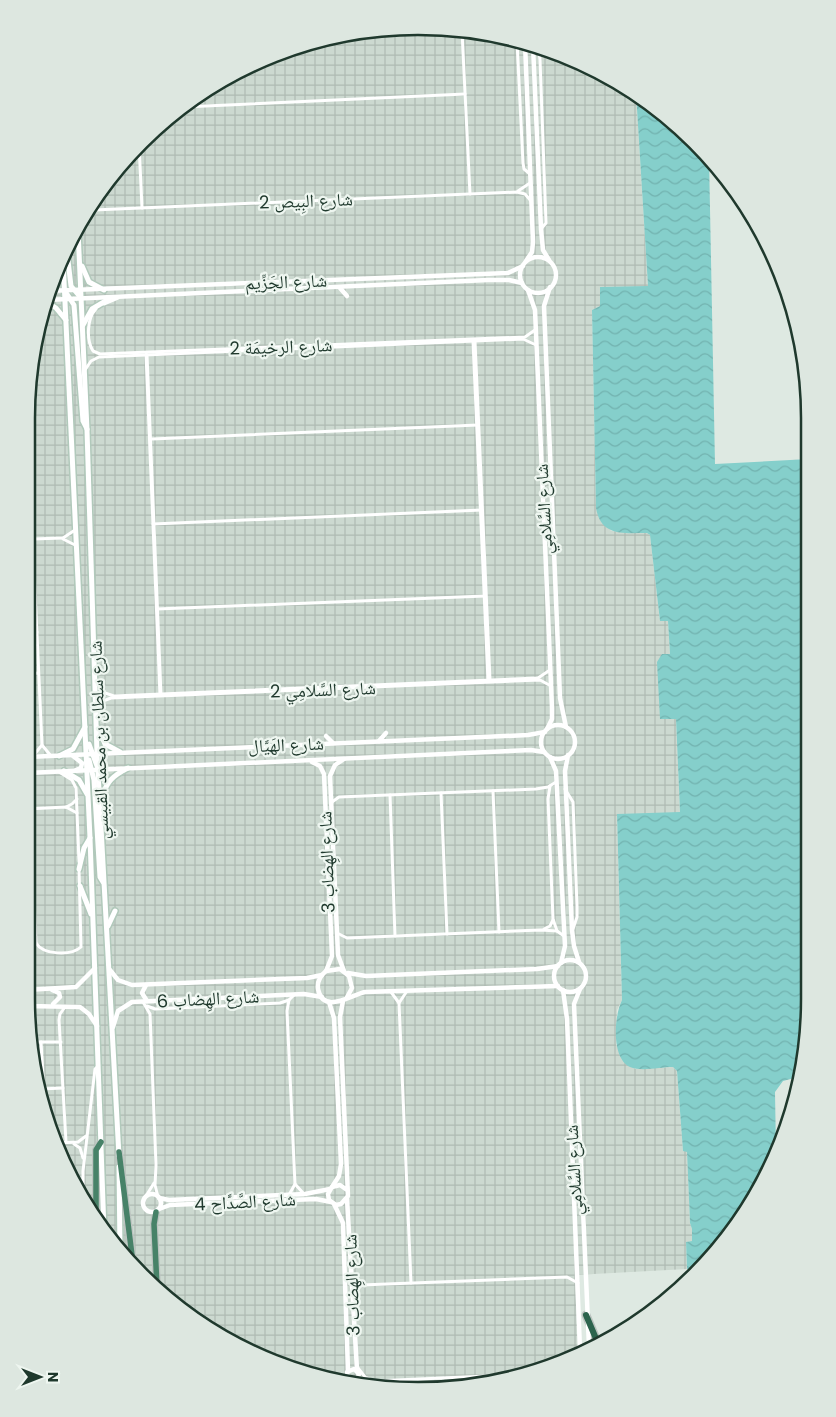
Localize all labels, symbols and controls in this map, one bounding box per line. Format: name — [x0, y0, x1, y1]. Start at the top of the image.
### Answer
street label: شارع البِيص 2 — [259, 186, 353, 215]
street label: شارع الجَزِّيم — [245, 268, 327, 295]
street label: شارع الرخيمَة 2 — [229, 332, 333, 361]
street label: شارع السَّلامِي — [529, 463, 561, 555]
street label: شارع سلطان بن محمد القبيسي — [83, 640, 117, 840]
street label: شارع السَّلامِي 2 — [270, 675, 376, 706]
street label: شارع الهَيَّال — [248, 731, 324, 758]
street label: شارع الهِضاب 3 — [312, 811, 342, 913]
street label: شارع الهِضاب 6 — [156, 983, 260, 1015]
street label: شارع السَّلامِي — [559, 1124, 591, 1216]
street label: شارع الصَّدَّاح 4 — [194, 1186, 296, 1217]
street label: شارع الهِضاب 3 — [337, 1234, 367, 1336]
north arrow — [15, 1352, 65, 1402]
text: N — [43, 1372, 63, 1382]

